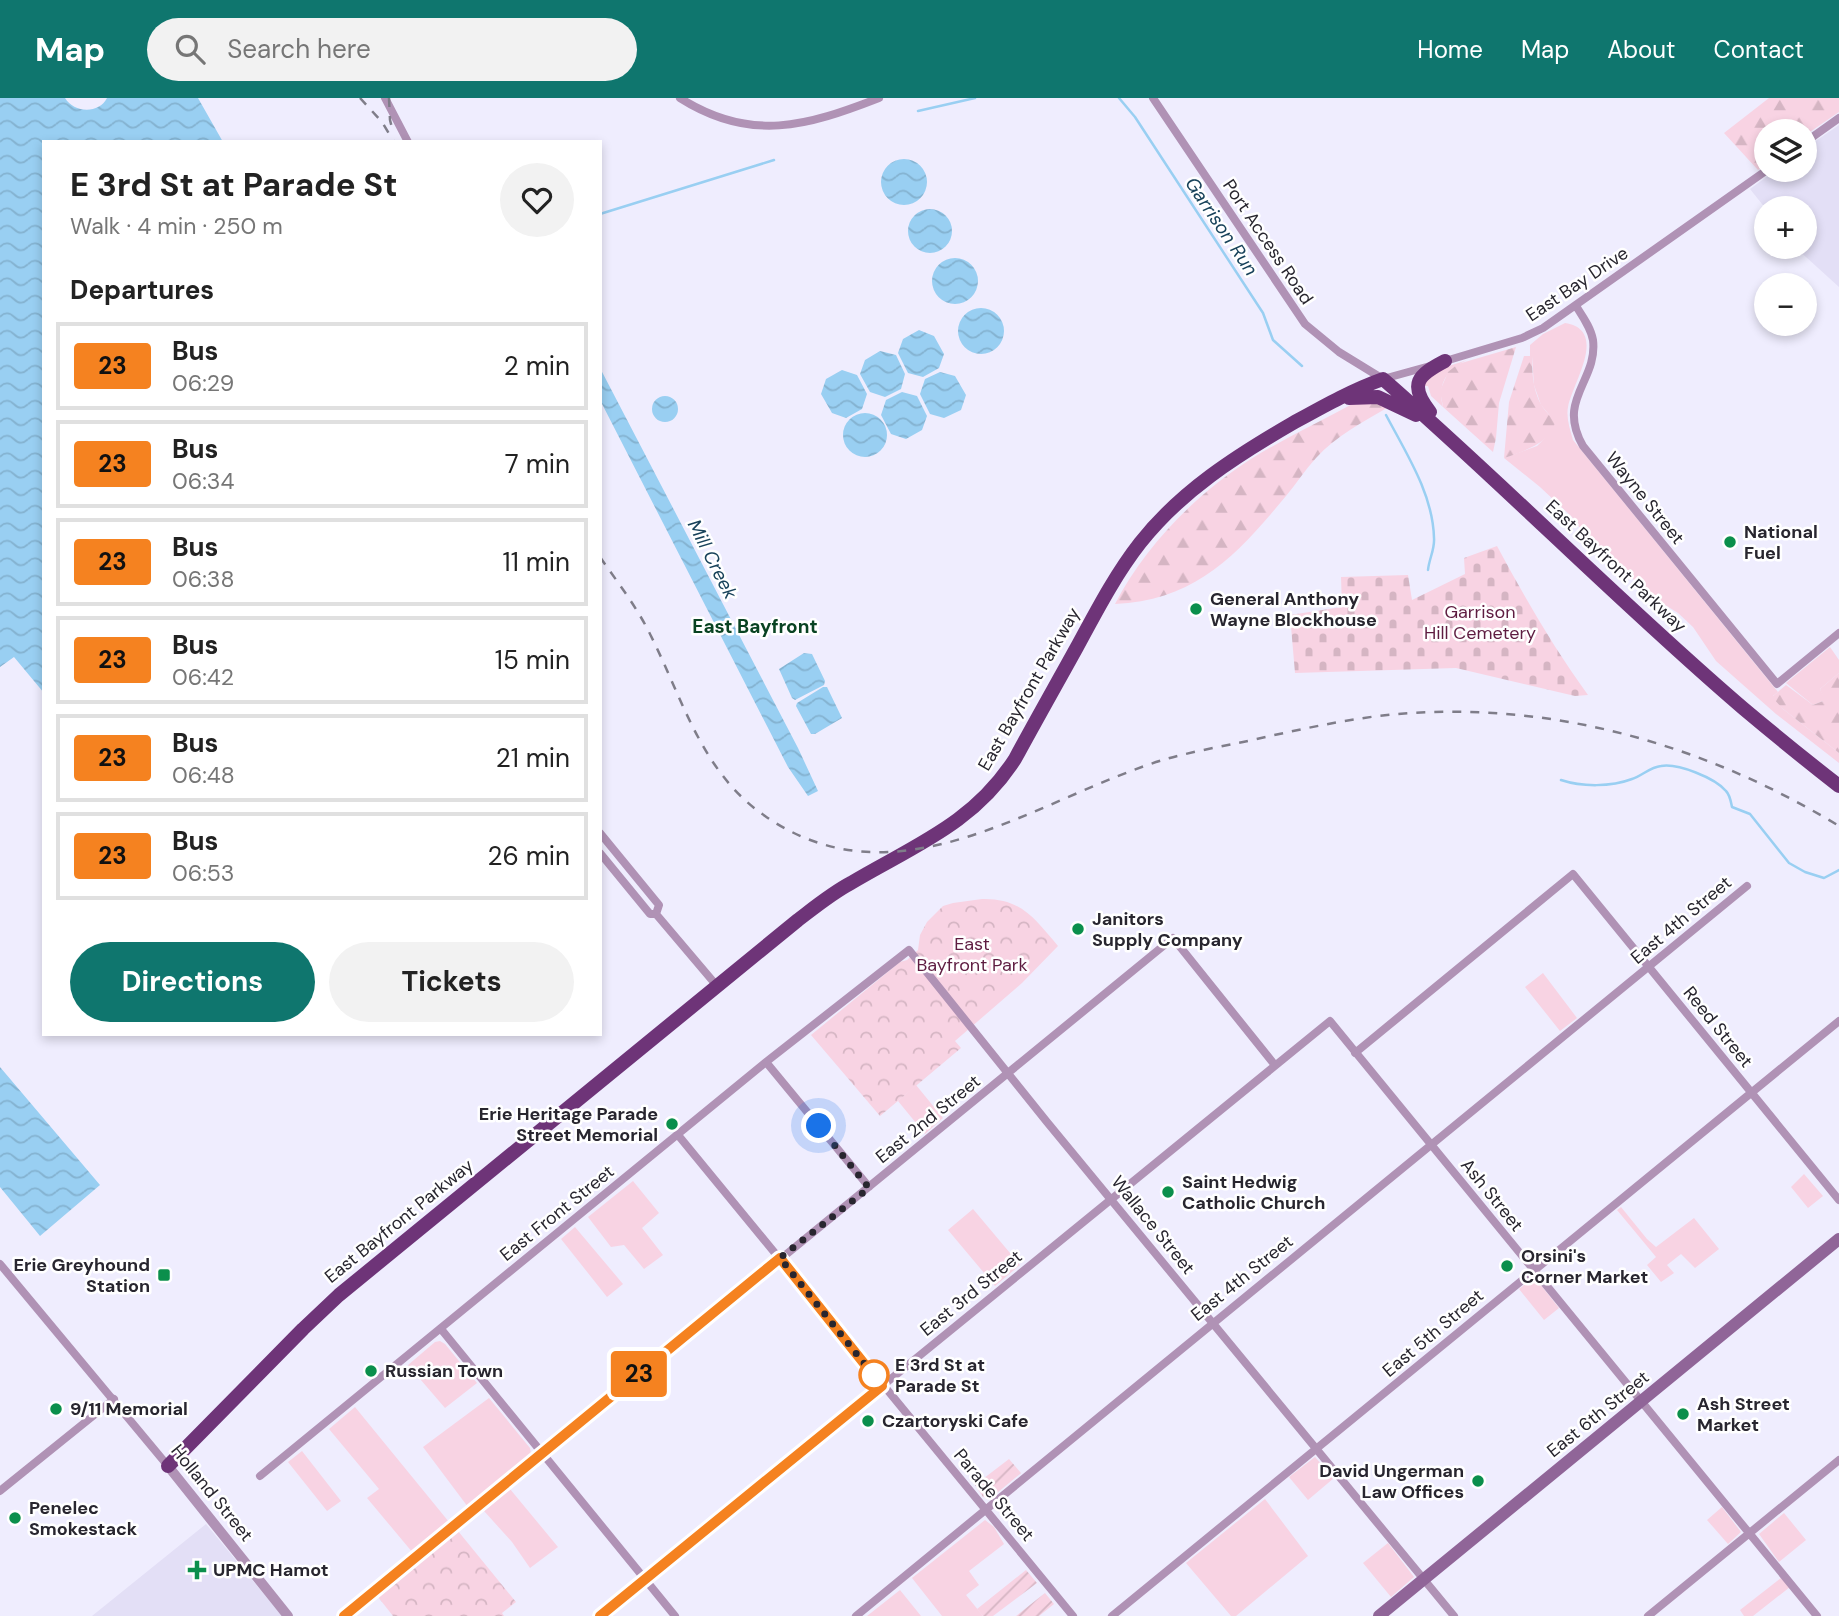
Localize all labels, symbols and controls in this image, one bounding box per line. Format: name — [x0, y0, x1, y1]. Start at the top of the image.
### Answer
search box — [147, 18, 637, 81]
text: Map — [35, 28, 105, 71]
icon: search — [171, 30, 209, 68]
text: Search here — [227, 32, 371, 66]
text: Home — [1417, 34, 1483, 65]
text: Map — [1521, 34, 1569, 65]
text: About — [1607, 34, 1676, 65]
text: Contact — [1714, 34, 1804, 65]
map controls — [1754, 119, 1817, 336]
button: layers — [1754, 119, 1817, 182]
text: E 3rd St at Parade St — [70, 163, 397, 206]
button: heart — [500, 163, 574, 237]
water label: Garrison Run — [1179, 172, 1264, 280]
street label: Port Access Road — [1217, 175, 1319, 309]
button: + — [1754, 196, 1817, 259]
text: Walk · 4 min · 250 m — [70, 211, 283, 241]
street label: East Bay Drive — [1521, 241, 1633, 327]
text: Departures — [70, 273, 214, 307]
button: − — [1754, 273, 1817, 336]
text: Bus — [172, 334, 218, 368]
text: 2 min — [504, 349, 570, 383]
text: 23 — [98, 350, 127, 381]
text: 06:29 — [172, 368, 234, 398]
text: Bus — [172, 432, 218, 466]
text: 7 min — [505, 447, 570, 481]
street label: Wayne Street — [1600, 447, 1690, 549]
text: 23 — [98, 448, 127, 479]
text: 06:34 — [172, 466, 234, 496]
street label: East Bayfront Parkway — [1540, 494, 1692, 638]
water label: Mill Creek — [682, 515, 743, 604]
place label: National Fuel — [1744, 520, 1818, 565]
text: Bus — [172, 530, 218, 564]
marker: National Fuel — [1722, 534, 1738, 550]
text: 11 min — [503, 545, 570, 579]
text: 23 — [98, 546, 127, 577]
text: 06:38 — [172, 564, 234, 594]
place label: General Anthony Wayne Blockhouse — [1210, 587, 1377, 632]
park label: Garrison Hill Cemetery — [1424, 600, 1536, 645]
marker: General Anthony Wayne Blockhouse — [1188, 601, 1204, 617]
street label: East Bayfront Parkway — [972, 603, 1086, 775]
district label: East Bayfront — [692, 614, 818, 639]
text: Bus — [172, 628, 218, 662]
text: 15 min — [495, 643, 570, 677]
text: 23 — [98, 644, 127, 675]
text: 06:42 — [172, 662, 234, 692]
text: Bus — [172, 726, 218, 760]
text: 21 min — [496, 741, 570, 775]
text: 23 — [98, 742, 127, 773]
text: 06:48 — [172, 760, 235, 790]
text: Bus — [172, 824, 218, 858]
text: 26 min — [487, 839, 570, 873]
text: 23 — [98, 840, 127, 871]
text: 06:53 — [172, 858, 234, 888]
street label: East 4th Street — [1626, 871, 1736, 969]
place label: Janitors Supply Company — [1092, 907, 1243, 952]
marker: Janitors Supply Company — [1070, 921, 1086, 937]
park label: East Bayfront Park — [916, 932, 1028, 977]
button: Directions — [70, 942, 315, 1022]
button: Tickets — [329, 942, 574, 1022]
street label: Reed Street — [1678, 981, 1758, 1073]
street label: East 2nd Street — [871, 1069, 985, 1169]
place label: Erie Heritage Parade Street Memorial — [479, 1102, 658, 1147]
your location — [801, 1108, 836, 1143]
marker: Erie Heritage Parade Street Memorial — [664, 1116, 680, 1132]
street label: East Bayfront Parkway — [320, 1154, 478, 1288]
street label: Ash Street — [1455, 1154, 1529, 1236]
street label: East Front Street — [495, 1160, 619, 1266]
place label: Saint Hedwig Catholic Church — [1182, 1170, 1325, 1215]
street label: Wallace Street — [1106, 1171, 1200, 1279]
marker: Saint Hedwig Catholic Church — [1160, 1184, 1176, 1200]
street label: East 4th Street — [1186, 1229, 1298, 1327]
street label: East 3rd Street — [915, 1244, 1027, 1342]
place label: Orsini's Corner Market — [1521, 1244, 1648, 1289]
place label: Erie Greyhound Station — [14, 1253, 150, 1298]
marker: Orsini's Corner Market — [1499, 1258, 1515, 1274]
marker: Erie Greyhound Station — [156, 1267, 172, 1283]
street label: East 5th Street — [1378, 1284, 1488, 1382]
line badge: 23 — [608, 1351, 670, 1397]
place label: E 3rd St at Parade St — [895, 1353, 985, 1398]
text: 23 — [625, 1358, 653, 1389]
place label: Russian Town — [385, 1359, 503, 1383]
marker: E 3rd St at Parade St — [859, 1360, 889, 1390]
marker: Russian Town — [363, 1363, 379, 1379]
street label: East 6th Street — [1542, 1365, 1654, 1463]
place label: Ash Street Market — [1697, 1392, 1790, 1437]
place label: 9/11 Memorial — [70, 1397, 188, 1421]
marker: 9/11 Memorial — [48, 1401, 64, 1417]
marker: Ash Street Market — [1675, 1406, 1691, 1422]
place label: Czartoryski Cafe — [882, 1409, 1029, 1433]
marker: Czartoryski Cafe — [860, 1413, 876, 1429]
street label: Holland Street — [165, 1440, 259, 1546]
street label: Parade Street — [948, 1444, 1040, 1546]
place label: David Ungerman Law Offices — [1319, 1459, 1464, 1504]
marker: David Ungerman Law Offices — [1470, 1473, 1486, 1489]
place label: Penelec Smokestack — [29, 1496, 138, 1541]
marker: Penelec Smokestack — [7, 1510, 23, 1526]
place label: UPMC Hamot — [213, 1558, 329, 1582]
marker: UPMC Hamot — [187, 1560, 207, 1580]

